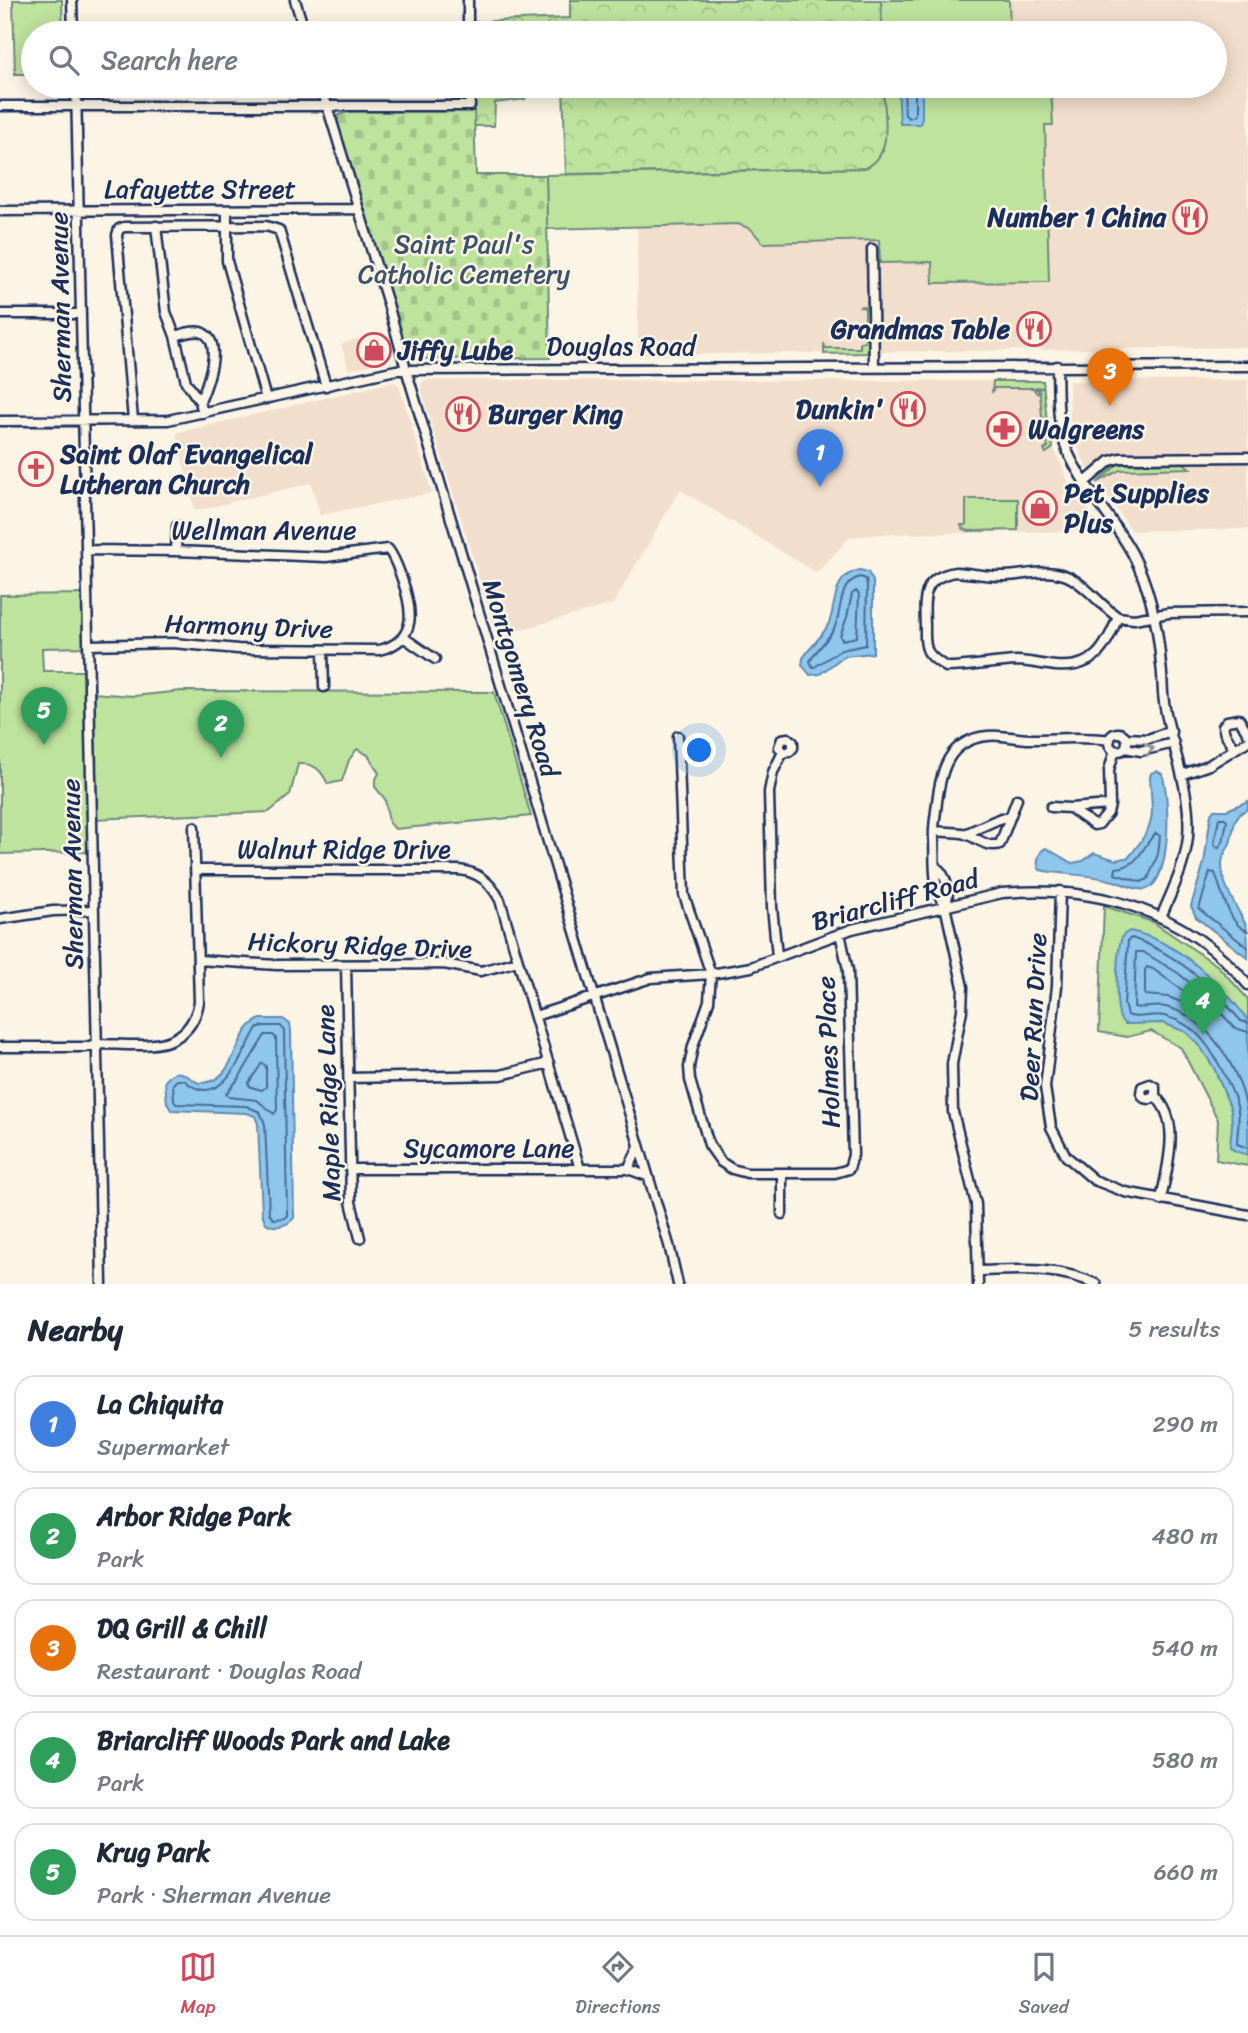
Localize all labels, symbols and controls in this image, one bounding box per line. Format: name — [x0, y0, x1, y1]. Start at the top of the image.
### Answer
search box — [21, 21, 1227, 98]
text: Search here — [101, 37, 238, 83]
icon: search — [45, 41, 83, 79]
street label: Lafayette Street — [104, 166, 296, 212]
place label: Number 1 China — [986, 194, 1167, 240]
restaurant icon: Number 1 China — [1171, 198, 1209, 236]
street label: Sherman Avenue — [35, 211, 85, 403]
park label: Saint Paul's Catholic Cemetery — [358, 221, 570, 297]
place label: Grandmas Table — [831, 306, 1011, 352]
restaurant icon: Grandmas Table — [1015, 310, 1053, 348]
street label: Douglas Road — [546, 323, 698, 369]
place label: Jiffy Lube — [396, 327, 513, 373]
shop icon: Jiffy Lube — [355, 331, 393, 369]
pin: 3 — [1087, 348, 1133, 406]
place label: Dunkin' — [796, 386, 884, 432]
restaurant icon: Dunkin' — [889, 390, 927, 428]
place label: Burger King — [488, 391, 623, 437]
restaurant icon: Burger King — [444, 395, 482, 433]
place label: Walgreens — [1028, 406, 1145, 452]
pharmacy icon: Walgreens — [985, 410, 1023, 448]
pin: 1 — [797, 429, 843, 487]
place label: Saint Olaf Evangelical Lutheran Church — [59, 431, 314, 507]
church icon: Saint Olaf Evangelical Lutheran Church — [17, 450, 55, 488]
place label: Pet Supplies Plus — [1064, 470, 1210, 546]
shop icon: Pet Supplies Plus — [1021, 489, 1059, 527]
street label: Wellman Avenue — [171, 507, 357, 553]
street label: Montgomery Road — [469, 573, 574, 785]
street label: Harmony Drive — [164, 600, 334, 652]
pin: 5 — [21, 687, 67, 745]
pin: 2 — [198, 700, 244, 758]
your location — [682, 733, 716, 767]
one-way arrow — [1143, 742, 1155, 757]
street label: Sherman Avenue — [47, 778, 97, 970]
street label: Walnut Ridge Drive — [237, 826, 451, 872]
street label: Briarcliff Road — [806, 855, 986, 944]
street label: Hickory Ridge Drive — [247, 918, 473, 972]
street label: Deer Run Drive — [1006, 931, 1060, 1103]
street label: Holmes Place — [802, 975, 854, 1129]
pin: 4 — [1180, 977, 1226, 1035]
street label: Maple Ridge Lane — [302, 1003, 354, 1202]
street label: Sycamore Lane — [403, 1125, 575, 1171]
text: Nearby — [28, 1303, 123, 1357]
text: 5 results — [1129, 1309, 1220, 1350]
text: La Chiquita — [97, 1381, 223, 1427]
text: 1 — [48, 1404, 58, 1445]
text: 290 m — [1152, 1404, 1218, 1445]
text: Supermarket — [97, 1427, 229, 1468]
text: Arbor Ridge Park — [97, 1493, 291, 1539]
text: 2 — [46, 1516, 60, 1557]
text: 480 m — [1152, 1516, 1218, 1557]
text: Park — [97, 1539, 144, 1580]
text: DQ Grill & Chill — [97, 1605, 267, 1651]
text: 3 — [47, 1628, 59, 1669]
text: 540 m — [1151, 1628, 1218, 1669]
text: Restaurant · Douglas Road — [97, 1651, 361, 1692]
text: Briarcliff Woods Park and Lake — [97, 1717, 450, 1763]
text: 4 — [46, 1740, 60, 1781]
text: 580 m — [1152, 1740, 1218, 1781]
text: Park — [97, 1763, 144, 1804]
text: Krug Park — [97, 1829, 210, 1875]
text: 5 — [46, 1852, 60, 1893]
text: 660 m — [1154, 1852, 1218, 1893]
text: Park · Sherman Avenue — [97, 1875, 331, 1916]
tab: Map — [179, 1948, 217, 2023]
tab: Directions — [575, 1948, 661, 2023]
tab: Saved — [1019, 1948, 1069, 2023]

